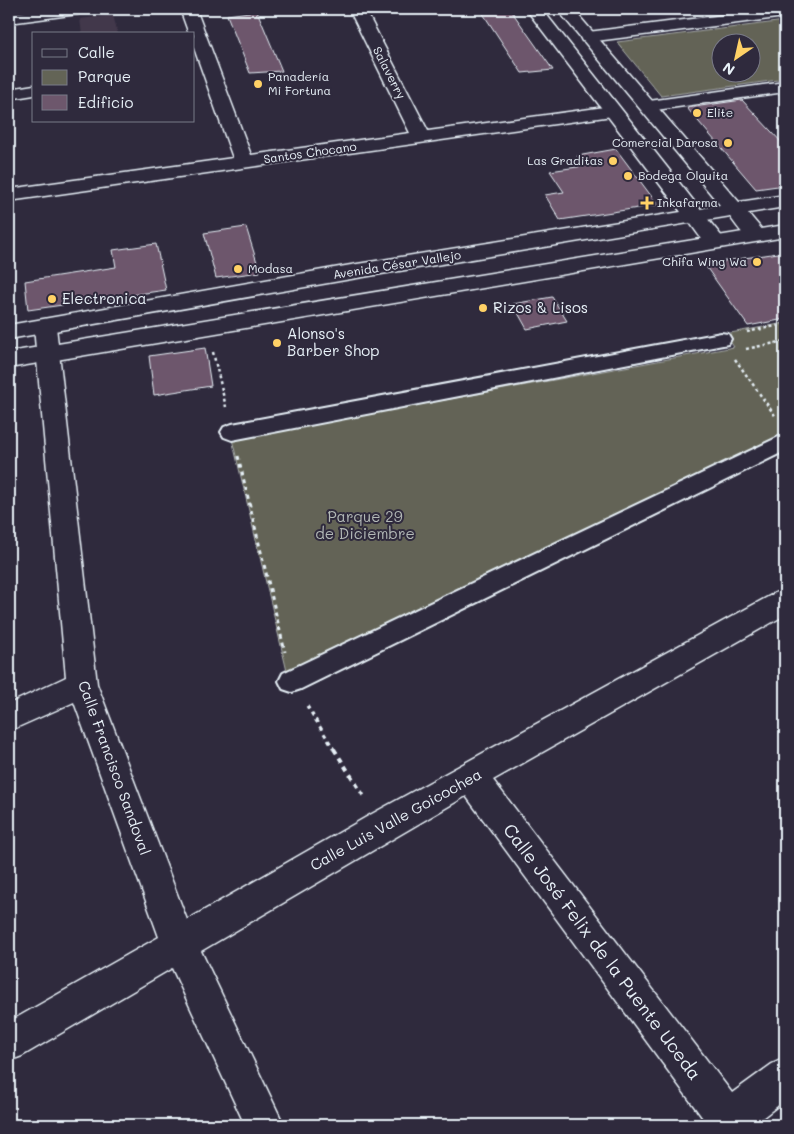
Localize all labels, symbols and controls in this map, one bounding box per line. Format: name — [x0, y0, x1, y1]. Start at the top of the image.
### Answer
legend — [32, 32, 195, 122]
north arrow — [712, 32, 762, 82]
text: Calle — [78, 42, 115, 62]
street label: Salaverry — [370, 44, 410, 101]
text: N — [719, 58, 738, 80]
text: Parque — [78, 66, 131, 86]
place label: Panadería Mi Fortuna — [268, 68, 331, 98]
marker: Panadería Mi Fortuna — [252, 78, 264, 90]
text: Edificio — [78, 92, 134, 112]
place label: Elite — [707, 104, 733, 120]
marker: Elite — [691, 107, 703, 119]
place label: Comercial Darosa — [612, 134, 718, 150]
marker: Comercial Darosa — [722, 137, 734, 149]
street label: Santos Chocano — [262, 138, 357, 166]
place label: Las Graditas — [527, 152, 603, 168]
marker: Las Graditas — [607, 155, 619, 167]
place label: Bodega Olguita — [638, 167, 728, 183]
marker: Bodega Olguita — [622, 170, 634, 182]
place label: Inkafarma — [657, 194, 718, 210]
marker: Inkafarma — [641, 197, 653, 209]
street label: Avenida César Vallejo — [332, 246, 462, 282]
place label: Chifa Wing Wa — [662, 253, 747, 269]
marker: Chifa Wing Wa — [751, 256, 763, 268]
place label: Modasa — [248, 260, 293, 276]
marker: Modasa — [232, 263, 244, 275]
place label: Electronica — [62, 288, 147, 308]
marker: Electronica — [46, 293, 58, 305]
place label: Rizos & Lisos — [493, 297, 588, 317]
marker: Rizos & Lisos — [477, 302, 489, 314]
place label: Alonso's Barber Shop — [287, 323, 379, 360]
marker: Alonso's Barber Shop — [271, 337, 283, 349]
park label: Parque 29 de Diciembre — [315, 506, 415, 543]
street label: Calle Francisco Sandoval — [74, 678, 156, 858]
street label: Calle Luis Valle Goicochea — [306, 764, 485, 875]
street label: Calle José Felix de la Puente Uceda — [498, 818, 707, 1085]

